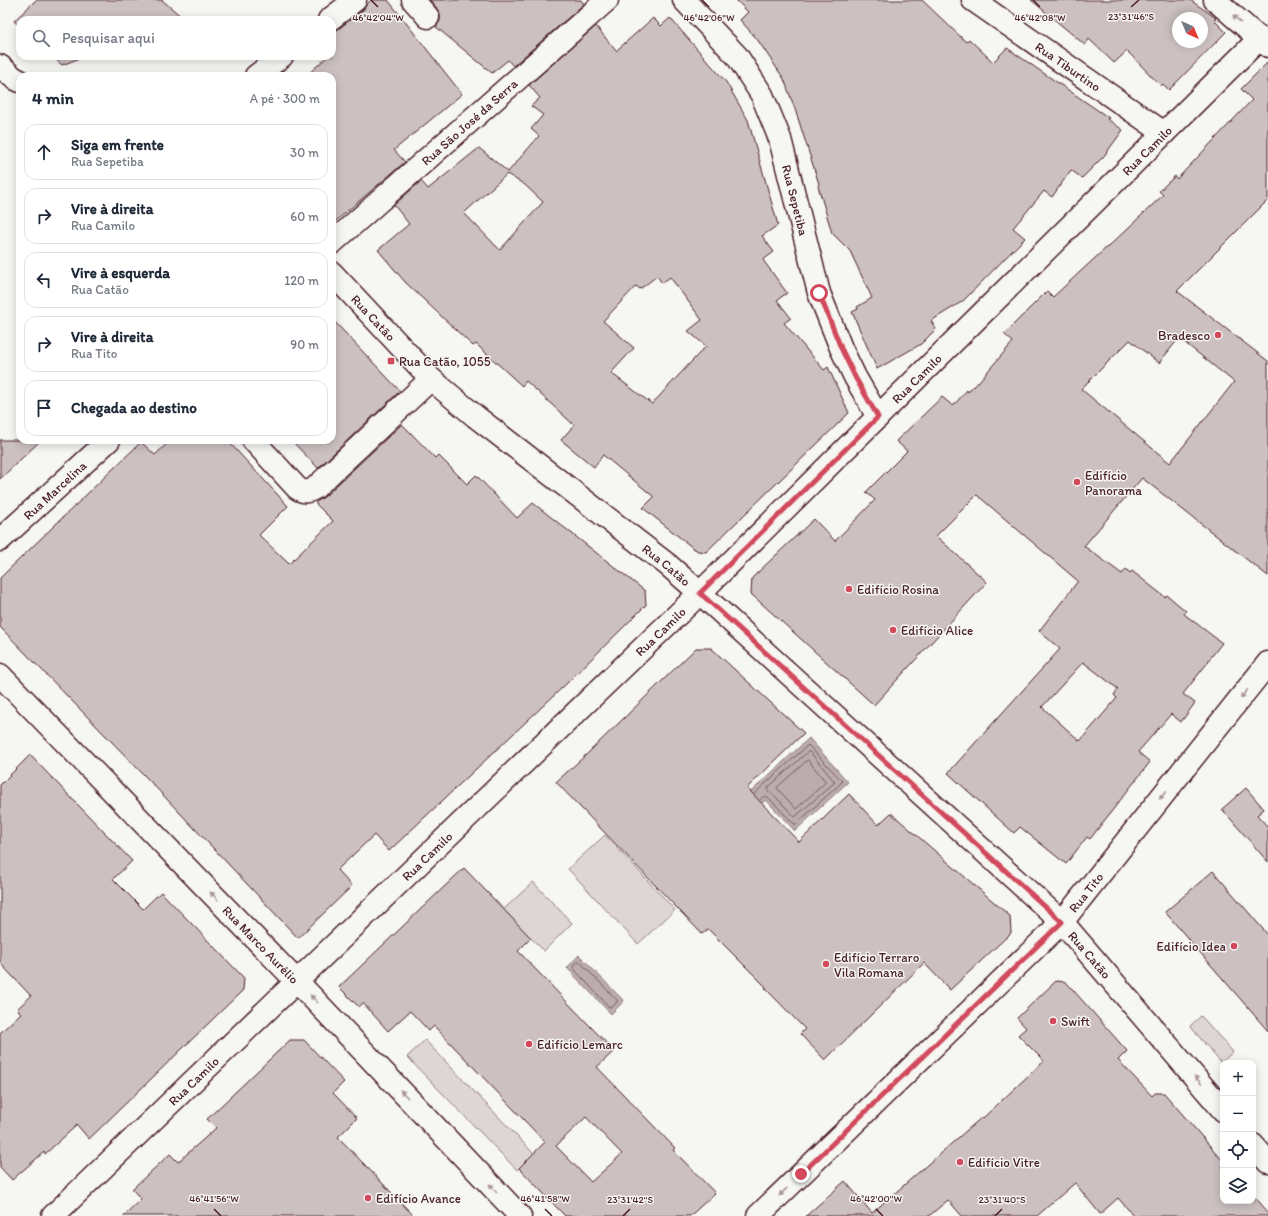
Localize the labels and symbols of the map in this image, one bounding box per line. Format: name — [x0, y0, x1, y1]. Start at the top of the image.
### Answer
text: 23°31'46"S — [1108, 10, 1154, 23]
text: 46°42'04"W — [352, 11, 404, 24]
text: 46°42'06"W — [683, 11, 735, 24]
text: 46°42'08"W — [1014, 11, 1066, 24]
north arrow — [1172, 12, 1208, 48]
one-way arrow — [1233, 15, 1242, 24]
street label: Rua Tiburtino — [1033, 38, 1104, 94]
street label: Rua São José da Serra — [418, 75, 520, 168]
street label: Rua Camilo — [1119, 122, 1175, 178]
street label: Rua Sepetiba — [779, 163, 812, 238]
route start — [810, 284, 828, 302]
street label: Rua Catão — [348, 291, 399, 344]
place label: Bradesco — [1158, 328, 1210, 343]
marker: Bradesco — [1213, 330, 1223, 340]
street label: Rua Camilo — [888, 350, 945, 406]
place label: Rua Catão, 1055 — [399, 354, 491, 369]
marker: Rua Catão, 1055 — [386, 356, 396, 366]
street label: Rua Marcelina — [20, 457, 89, 523]
place label: Edifício Panorama — [1085, 468, 1142, 498]
marker: Edifício Panorama — [1072, 477, 1082, 487]
street label: Rua Catão — [639, 541, 694, 589]
place label: Edifício Rosina — [857, 582, 939, 597]
marker: Edifício Rosina — [844, 584, 854, 594]
street label: Rua Camilo — [632, 603, 689, 659]
place label: Edifício Alice — [901, 623, 973, 638]
marker: Edifício Alice — [888, 625, 898, 635]
one-way arrow — [1239, 688, 1248, 699]
one-way arrow — [1158, 790, 1167, 801]
street label: Rua Camilo — [399, 828, 455, 884]
street label: Rua Tito — [1065, 869, 1106, 915]
one-way arrow — [209, 891, 219, 901]
street label: Rua Marco Aurélio — [220, 902, 302, 987]
street label: Rua Catão — [1065, 928, 1115, 982]
place label: Edifício Idea — [1157, 939, 1227, 954]
marker: Edifício Idea — [1229, 941, 1239, 951]
place label: Edifício Terraro Vila Romana — [834, 950, 920, 980]
marker: Edifício Terraro Vila Romana — [821, 959, 831, 969]
one-way arrow — [310, 995, 319, 1004]
place label: Swift — [1061, 1014, 1090, 1029]
marker: Swift — [1048, 1016, 1058, 1026]
place label: Edifício Lemarc — [537, 1037, 623, 1052]
marker: Edifício Lemarc — [524, 1039, 534, 1049]
street label: Rua Camilo — [165, 1053, 222, 1108]
one-way arrow — [1193, 1075, 1202, 1085]
one-way arrow — [399, 1089, 409, 1099]
place label: Edifício Vitre — [968, 1155, 1040, 1170]
marker: Edifício Vitre — [955, 1157, 965, 1167]
route end — [792, 1165, 810, 1183]
one-way arrow — [489, 1183, 498, 1193]
one-way arrow — [778, 1187, 788, 1197]
place label: Edifício Avance — [376, 1191, 461, 1206]
text: 46°41'56"W — [189, 1192, 239, 1205]
text: 46°41'58"W — [520, 1192, 570, 1205]
text: 46°42'00"W — [850, 1192, 902, 1205]
marker: Edifício Avance — [363, 1193, 373, 1203]
text: 23°31'42"S — [607, 1193, 653, 1206]
text: 23°31'40"S — [978, 1193, 1026, 1206]

